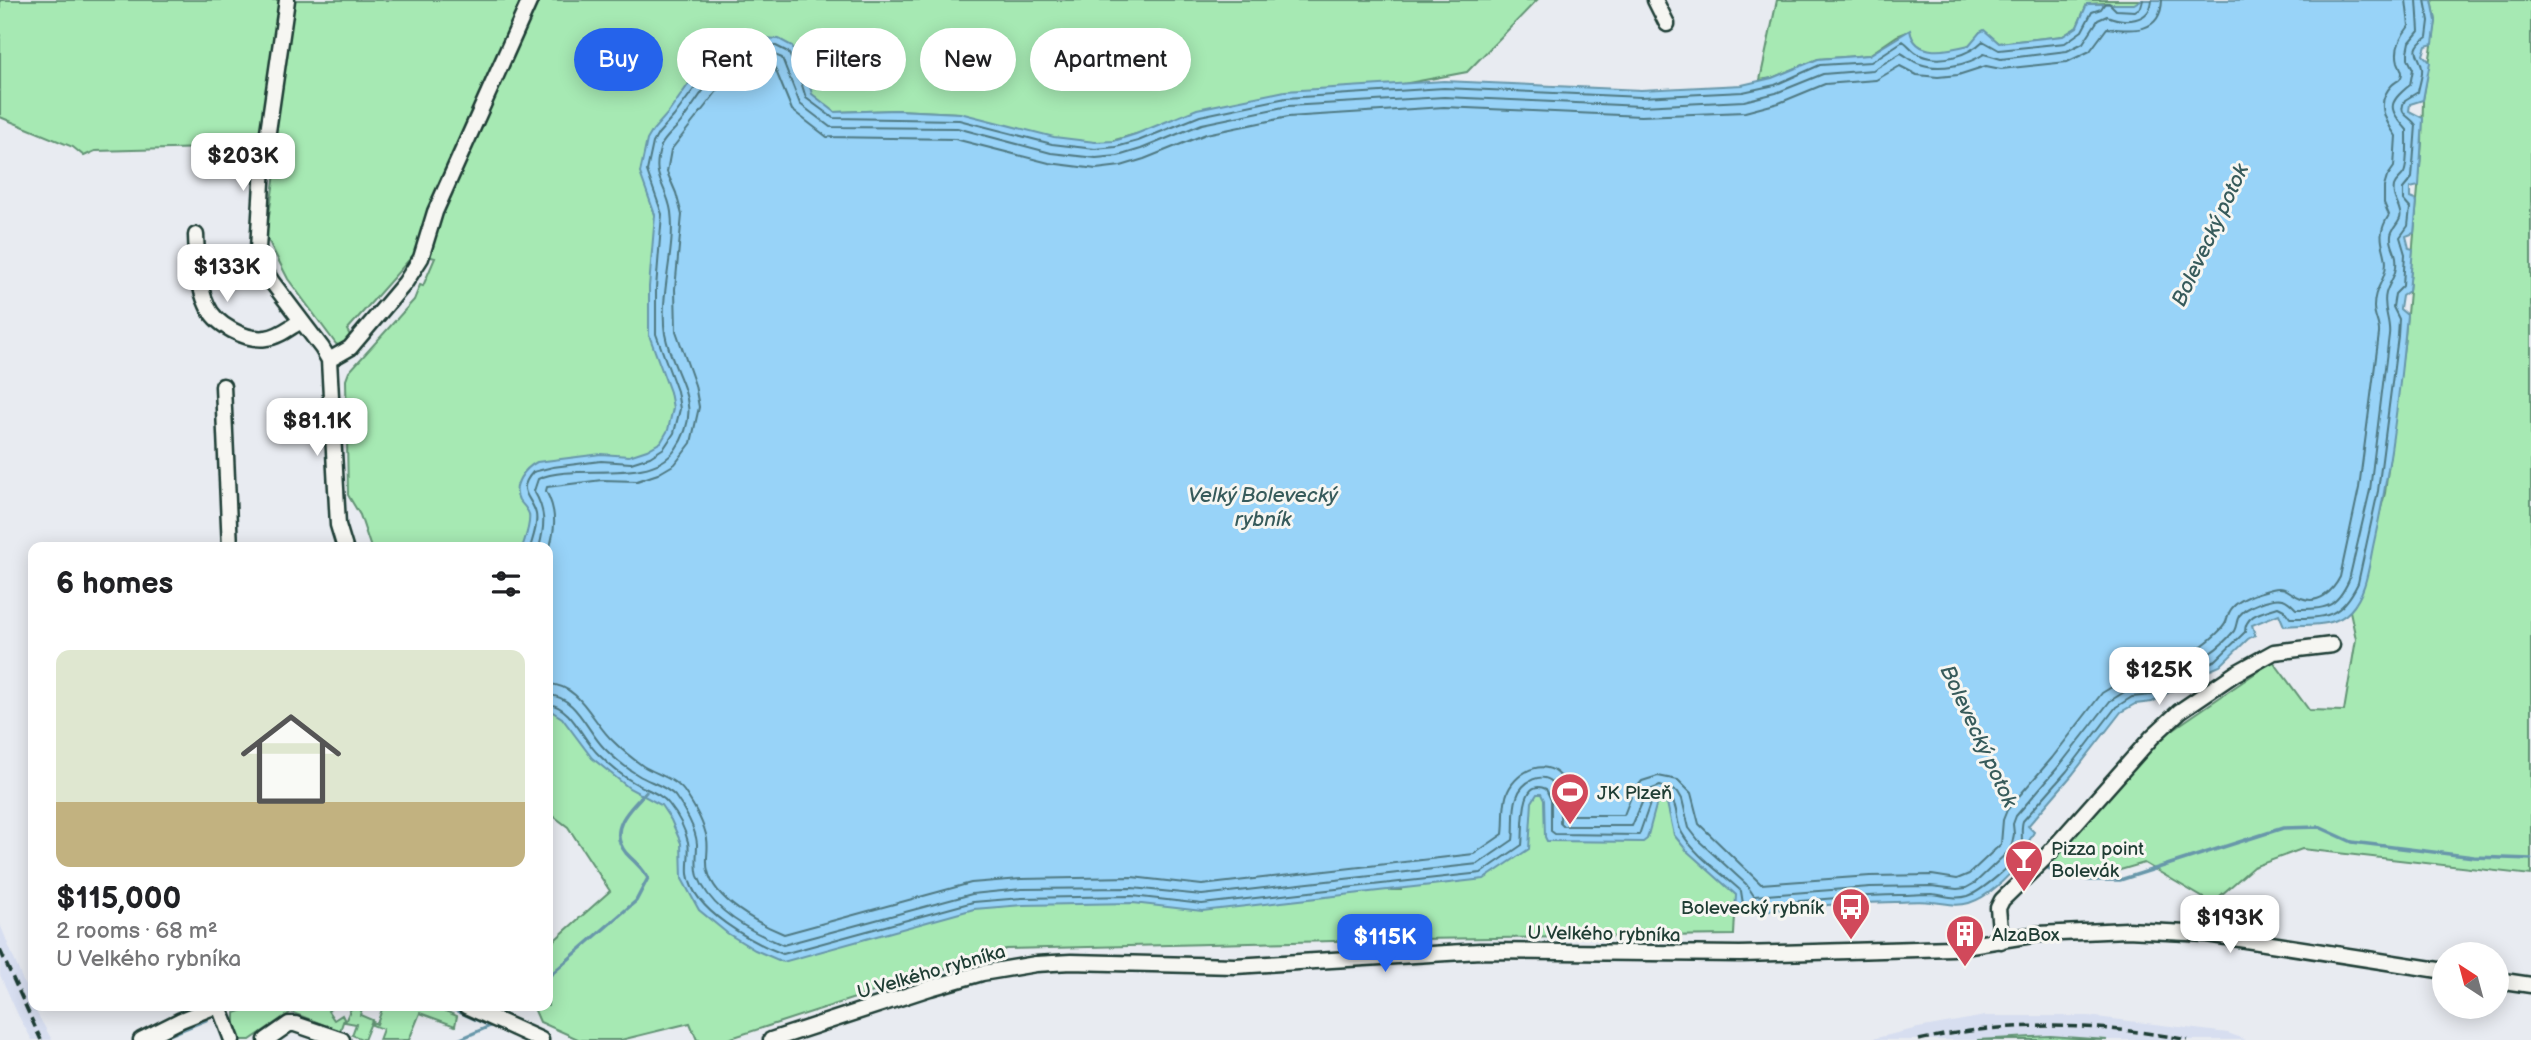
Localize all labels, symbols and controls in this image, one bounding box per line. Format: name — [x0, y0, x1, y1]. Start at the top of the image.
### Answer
chip: Buy — [574, 28, 663, 91]
chip: Rent — [677, 28, 777, 91]
chip: Filters — [791, 28, 906, 91]
chip: New — [920, 28, 1016, 91]
chip: Apartment — [1030, 28, 1191, 91]
pin: $203K — [194, 134, 292, 193]
text: $203K — [207, 142, 279, 170]
water label: Bolevecký potok — [2167, 159, 2255, 310]
pin: $133K — [178, 244, 276, 304]
text: $133K — [193, 253, 261, 281]
pin: $81.1K — [260, 398, 374, 458]
text: $81.1K — [282, 407, 352, 435]
water label: Velký Bolevecký rybník — [1188, 483, 1339, 532]
icon: filters — [487, 565, 525, 603]
text: 6 homes — [56, 566, 173, 602]
pin: $125K — [2110, 648, 2208, 707]
text: $125K — [2125, 656, 2193, 684]
water label: Bolevecký potok — [1935, 661, 2023, 812]
icon: home — [228, 696, 354, 822]
sports icon: JK Plzeň — [1549, 771, 1591, 826]
place label: JK Plzeň — [1597, 782, 1672, 805]
bar icon: Pizza point Bolevák — [2003, 838, 2045, 893]
place label: Pizza point Bolevák — [2051, 838, 2144, 883]
text: $115,000 — [56, 881, 181, 917]
bus stop icon: Bolevecký rybník — [1830, 886, 1872, 941]
pin: $193K — [2181, 895, 2279, 955]
place label: Bolevecký rybník — [1681, 897, 1825, 920]
text: $193K — [2196, 904, 2264, 932]
building icon: AlzaBox — [1944, 913, 1986, 968]
pin: $115K — [1336, 914, 1434, 974]
text: 2 rooms · 68 m² — [56, 917, 218, 945]
street label: U Velkého rybníka — [1527, 922, 1681, 947]
text: $115K — [1353, 923, 1417, 951]
place label: AlzaBox — [1992, 924, 2060, 947]
street label: U Velkého rybníka — [855, 940, 1008, 1005]
north arrow — [2432, 942, 2510, 1018]
map controls — [2432, 942, 2509, 1019]
text: U Velkého rybníka — [56, 945, 241, 973]

